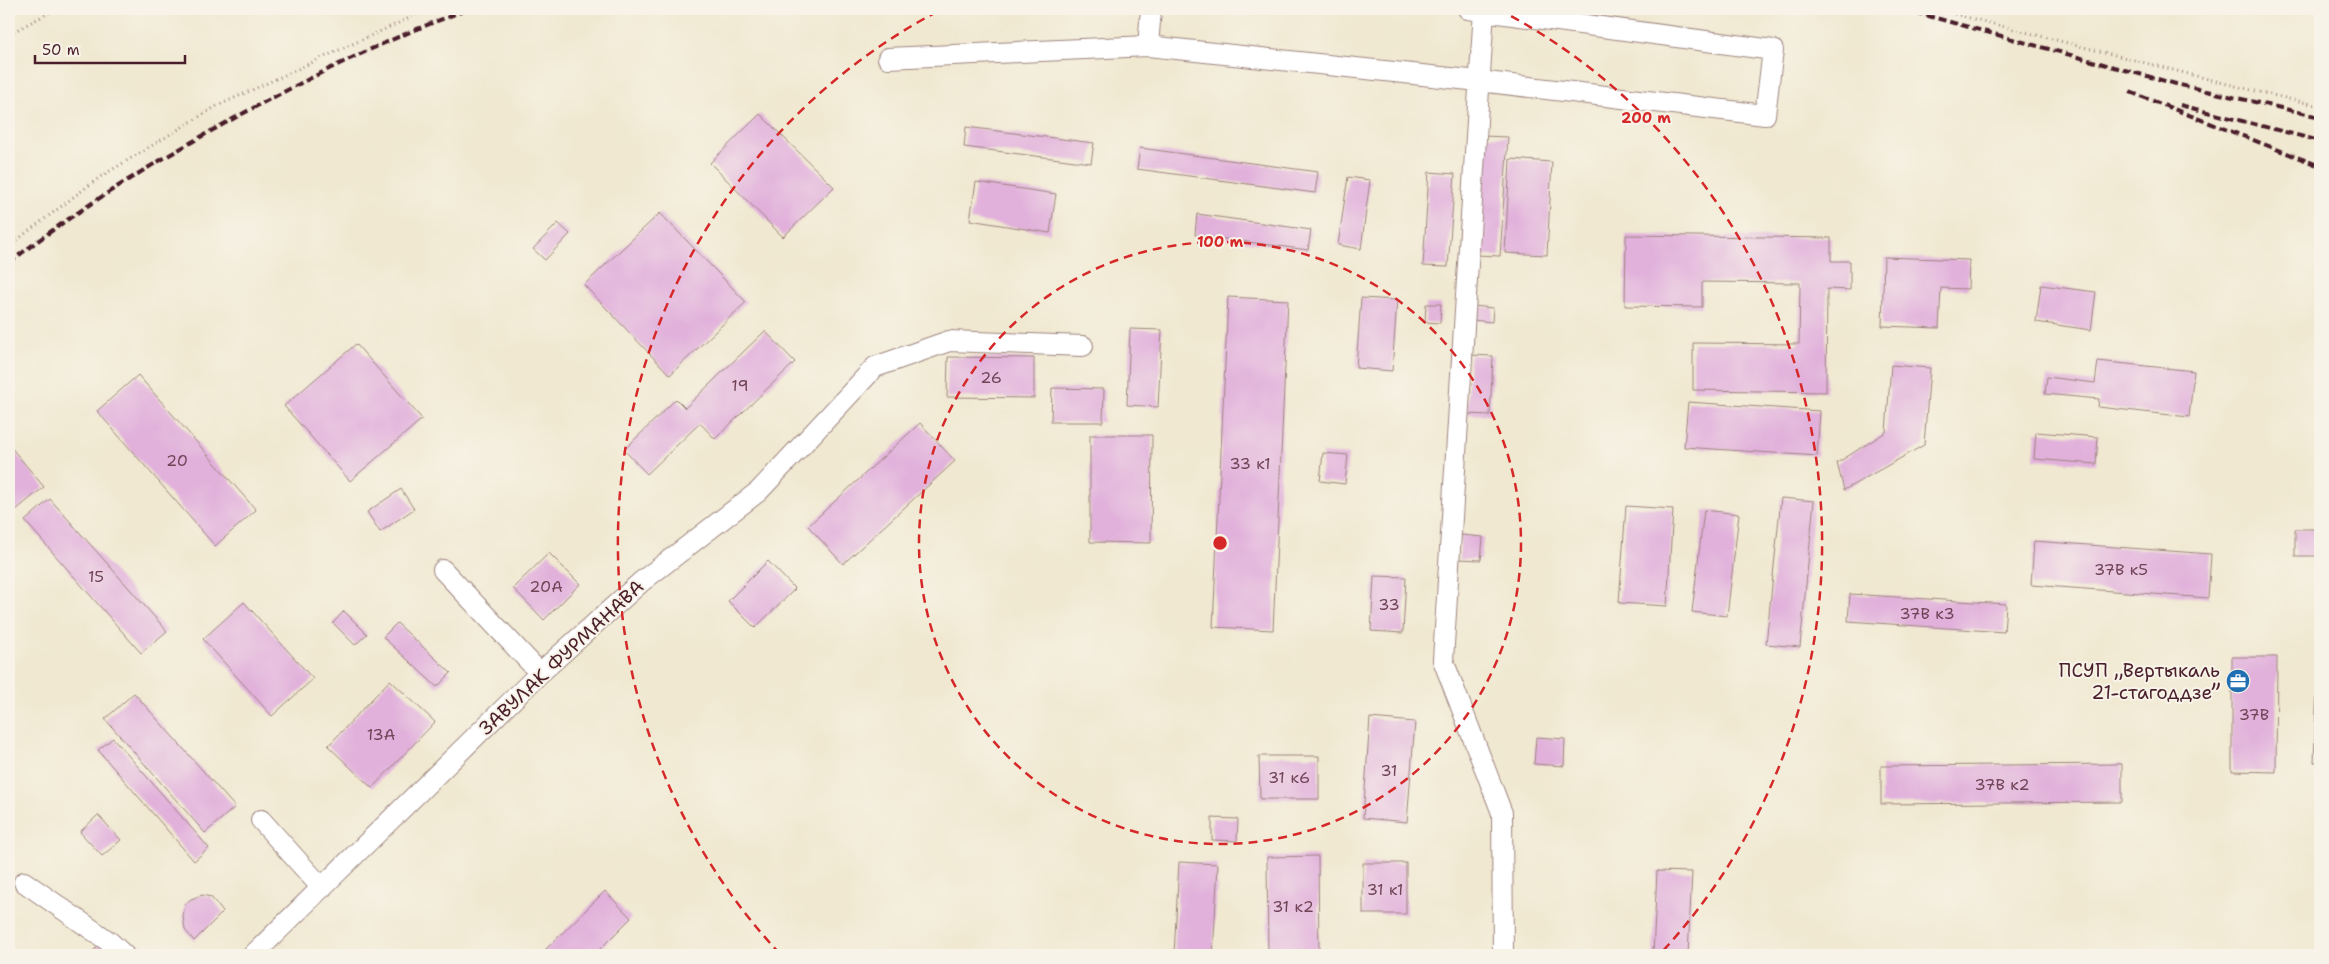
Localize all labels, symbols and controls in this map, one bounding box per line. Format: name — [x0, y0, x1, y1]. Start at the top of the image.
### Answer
scale bar — [35, 32, 185, 64]
text: 50 m — [42, 40, 80, 60]
text: 200 m — [1621, 108, 1671, 128]
text: 100 m — [1197, 232, 1243, 252]
house number: 26 — [980, 367, 1002, 388]
house number: 19 — [731, 375, 749, 396]
house number: 20 — [166, 450, 188, 471]
house number: 33 к1 — [1229, 453, 1271, 474]
centre of rings — [1211, 534, 1229, 552]
house number: 37В к5 — [2094, 559, 2148, 580]
house number: 15 — [88, 566, 104, 587]
street label: ЗАВУЛАК ФУРМАНАВА — [474, 574, 649, 740]
house number: 20А — [529, 576, 563, 597]
house number: 33 — [1378, 594, 1400, 615]
house number: 37В к3 — [1899, 603, 1955, 624]
place label: ПСУП ,,Вертыкаль 21-стагоддзе’’ — [2059, 658, 2221, 705]
office icon: ПСУП ,,Вертыкаль 21-стагоддзе’’ — [2225, 668, 2251, 694]
house number: 37В — [2239, 704, 2269, 725]
house number: 13А — [367, 724, 395, 745]
house number: 31 — [1380, 760, 1398, 781]
house number: 31 к6 — [1268, 767, 1310, 788]
house number: 37В к2 — [1974, 774, 2030, 795]
house number: 31 к1 — [1367, 879, 1403, 900]
house number: 31 к2 — [1272, 896, 1314, 917]

